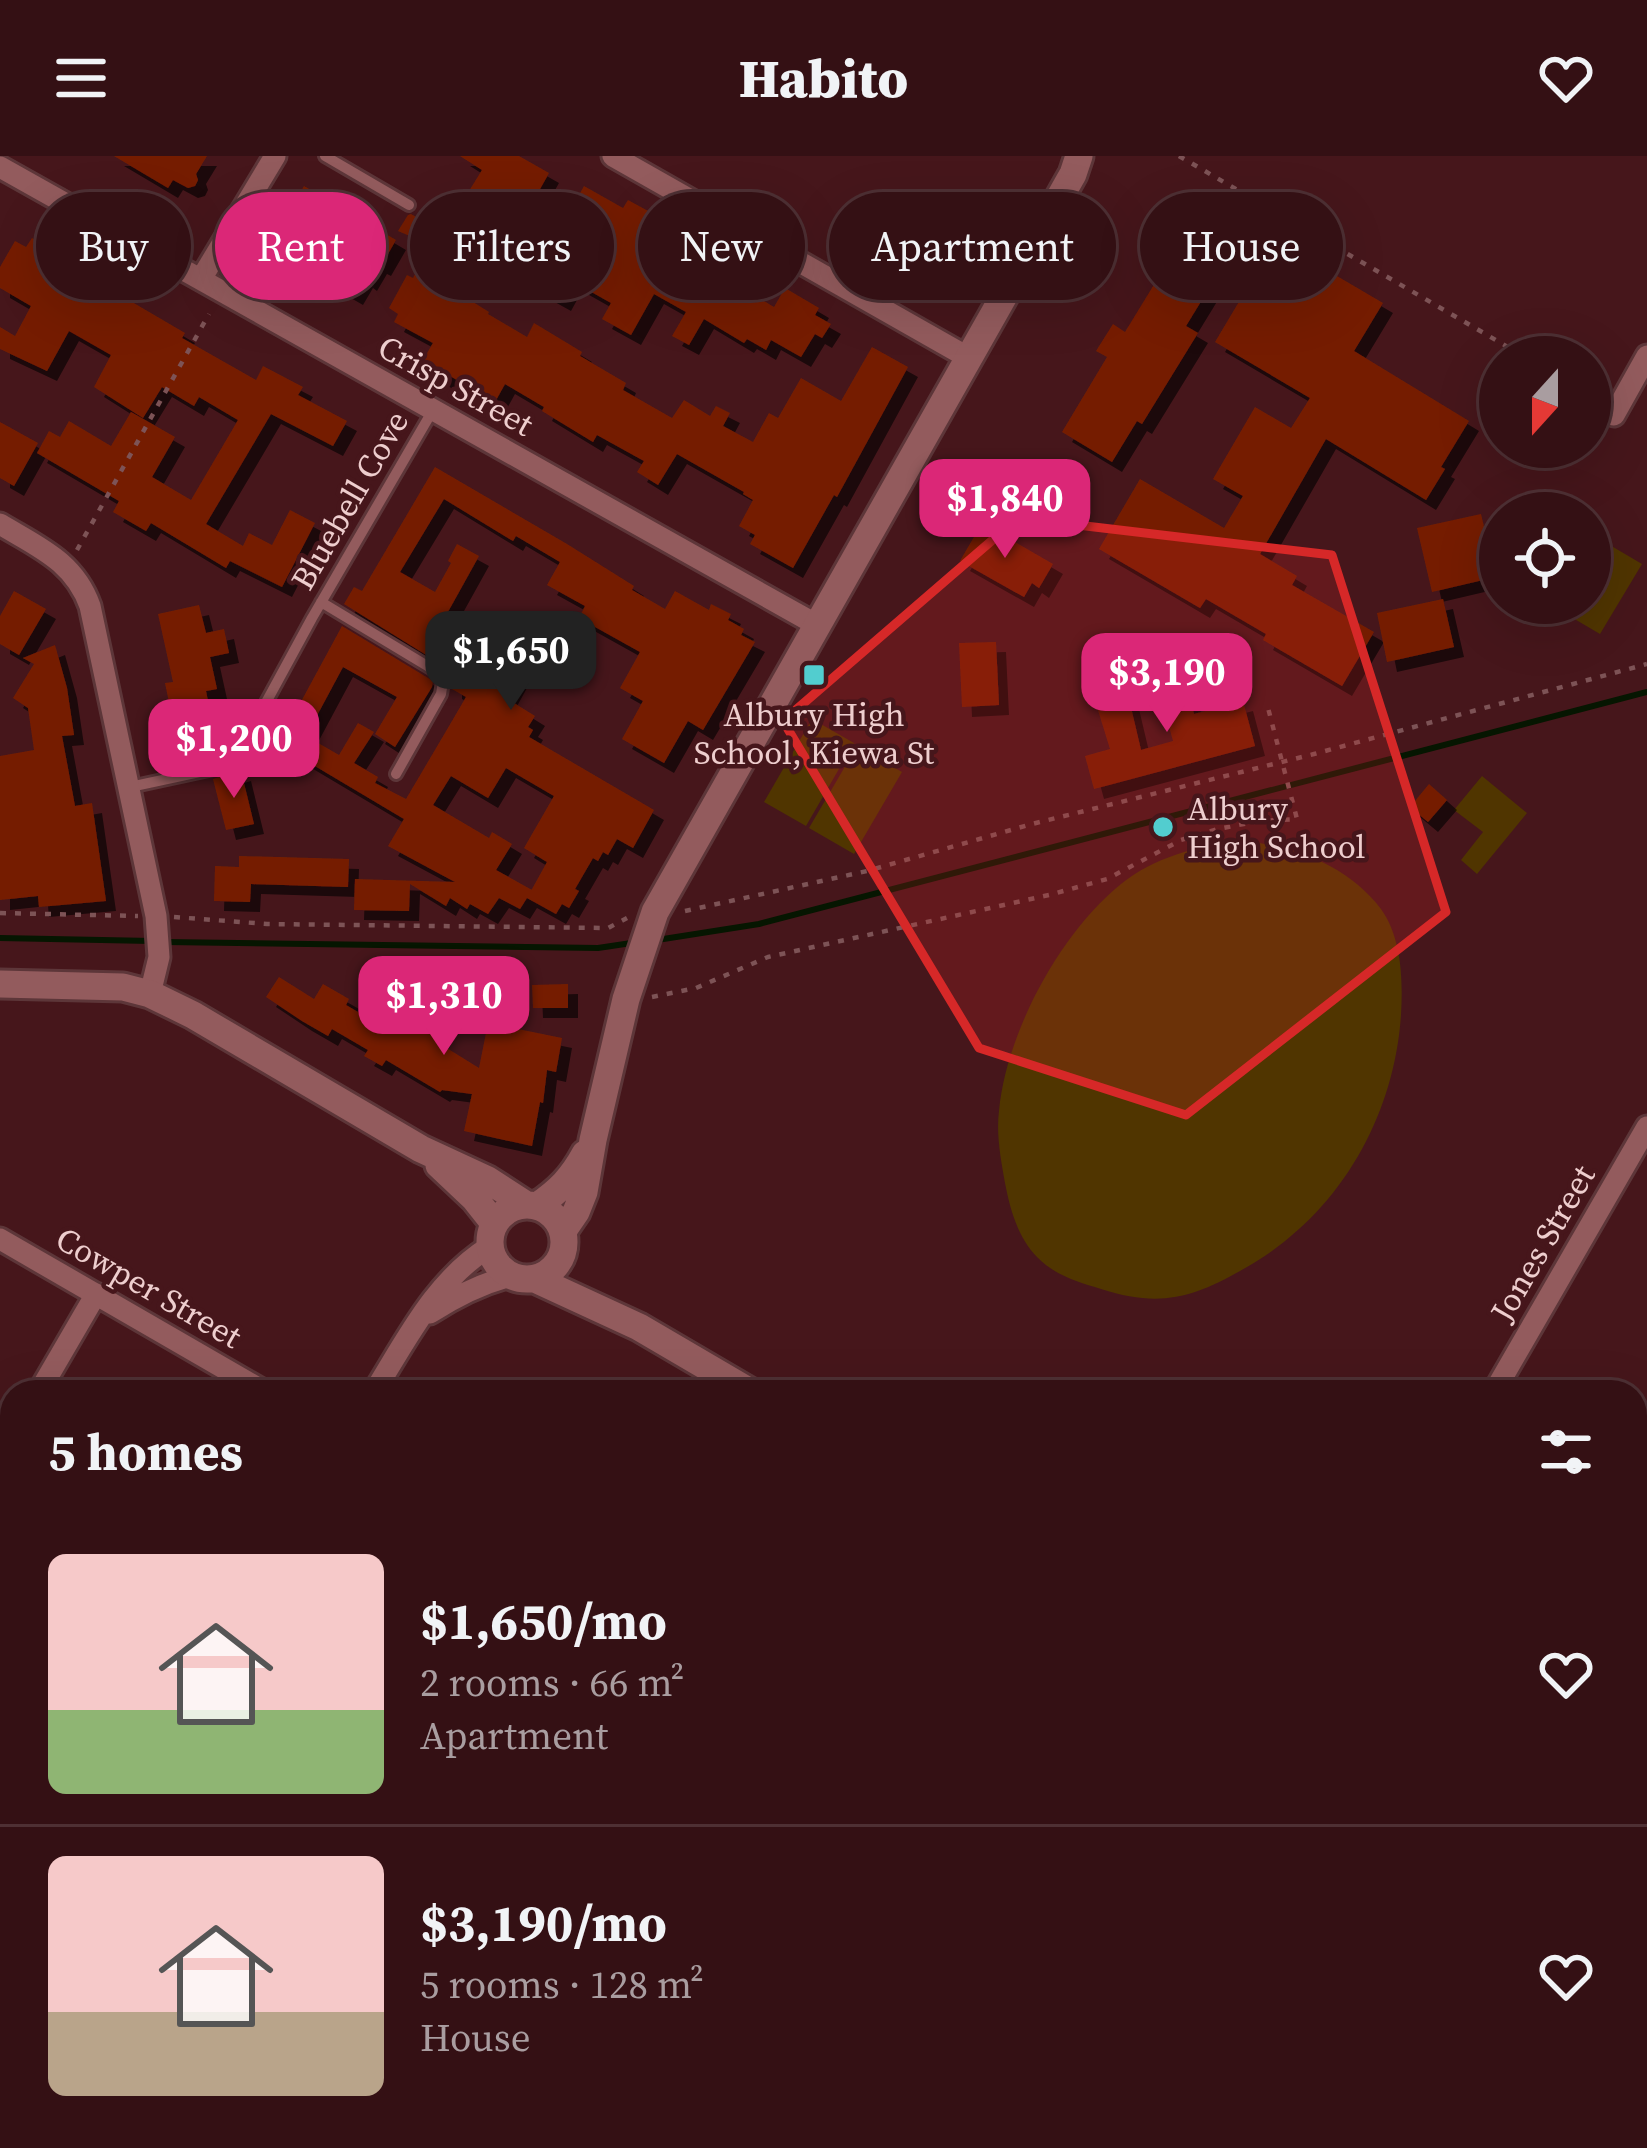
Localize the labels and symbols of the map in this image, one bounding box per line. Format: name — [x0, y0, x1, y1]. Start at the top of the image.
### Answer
street label: Crisp Street — [370, 324, 542, 447]
north arrow — [1479, 336, 1611, 468]
street label: Bluebell Cove — [280, 402, 419, 598]
pin: $1,840 — [907, 459, 1103, 561]
pin: $1,650 — [413, 611, 609, 713]
pin: $3,190 — [1069, 633, 1265, 735]
marker: Albury High School, Kiewa St — [801, 662, 827, 688]
place label: Albury High School, Kiewa St — [694, 692, 935, 775]
pin: $1,200 — [136, 699, 332, 801]
place label: Albury High School — [1187, 786, 1365, 869]
marker: Albury High School — [1150, 814, 1176, 840]
pin: $1,310 — [346, 956, 542, 1058]
street label: Jones Street — [1479, 1156, 1606, 1331]
street label: Cowper Street — [48, 1216, 250, 1359]

